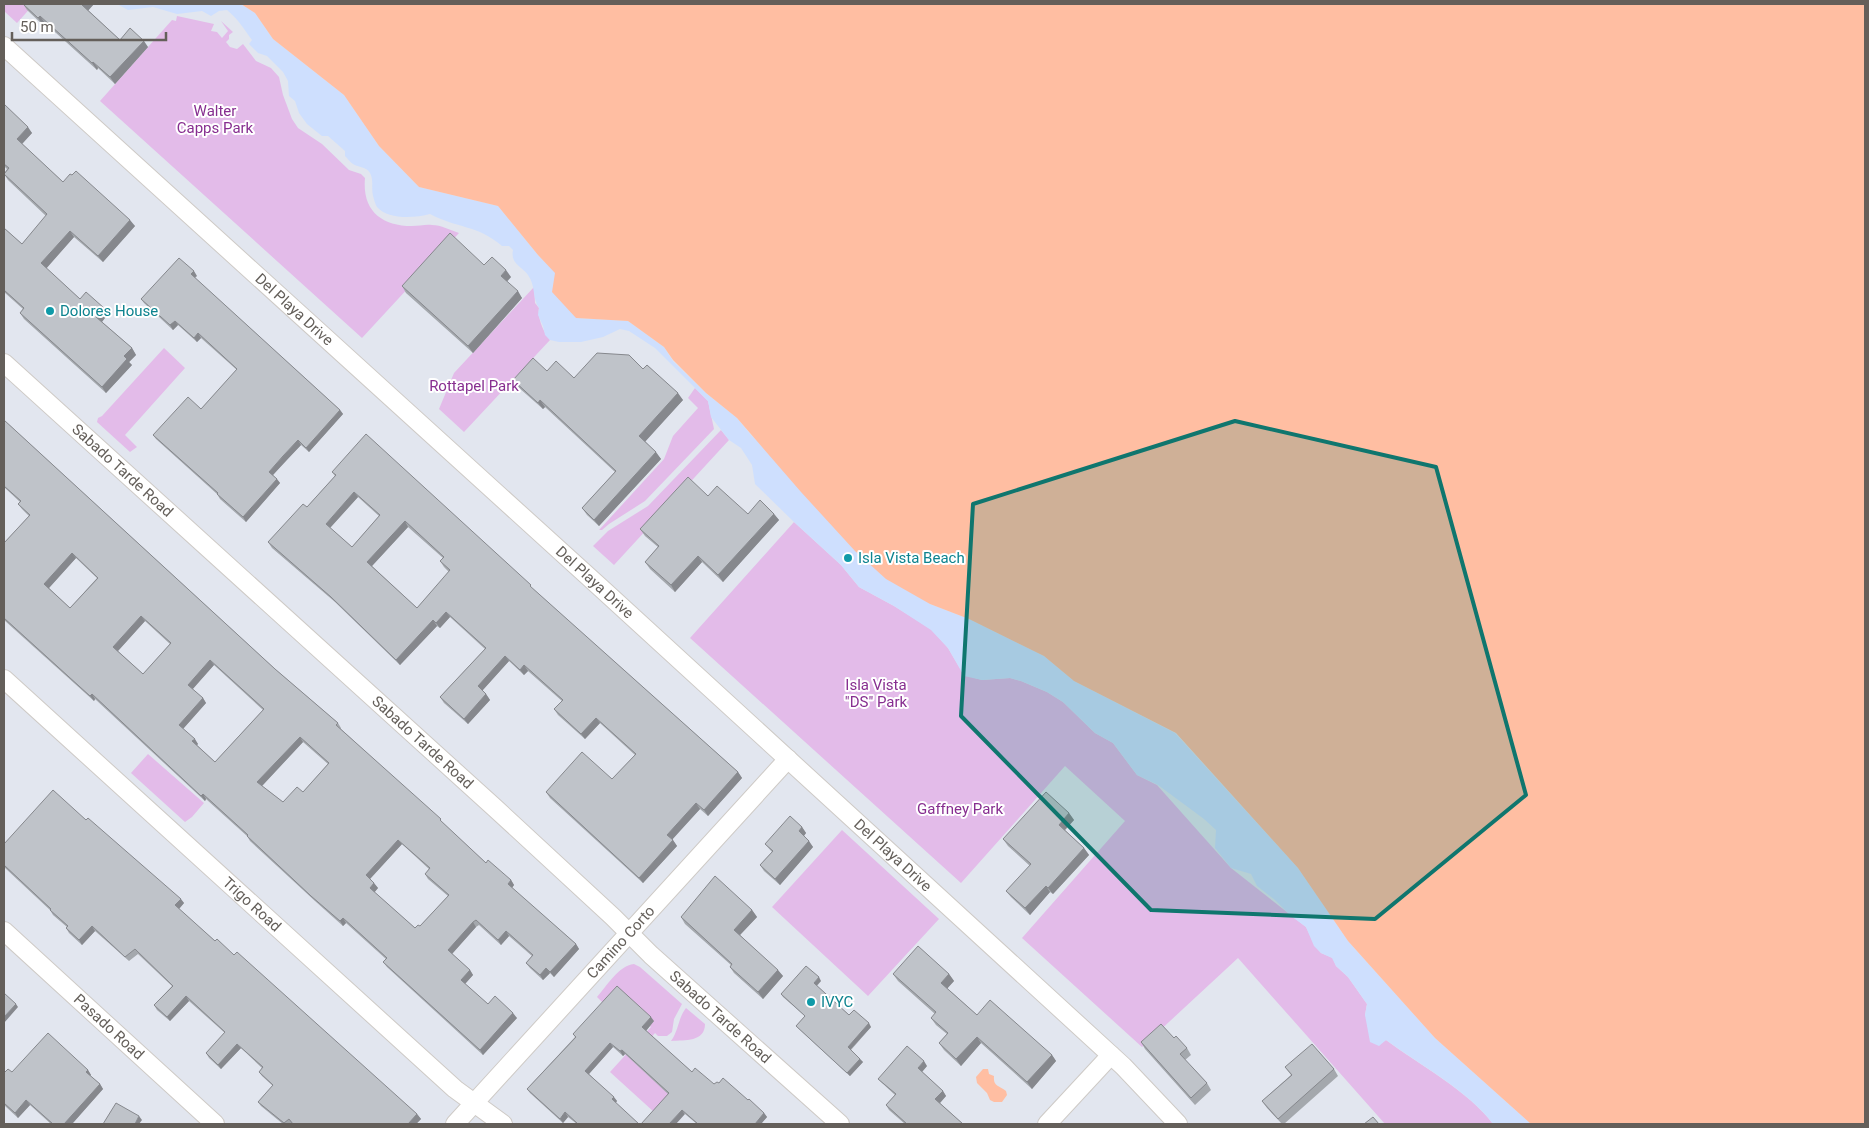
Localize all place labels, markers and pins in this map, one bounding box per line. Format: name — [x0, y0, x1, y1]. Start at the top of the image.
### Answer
place label: Dolores House — [60, 302, 158, 320]
marker: Dolores House — [44, 305, 56, 317]
place label: Isla Vista Beach — [858, 549, 965, 567]
marker: Isla Vista Beach — [842, 552, 854, 564]
place label: IVYC — [821, 993, 853, 1011]
marker: IVYC — [805, 996, 817, 1008]

